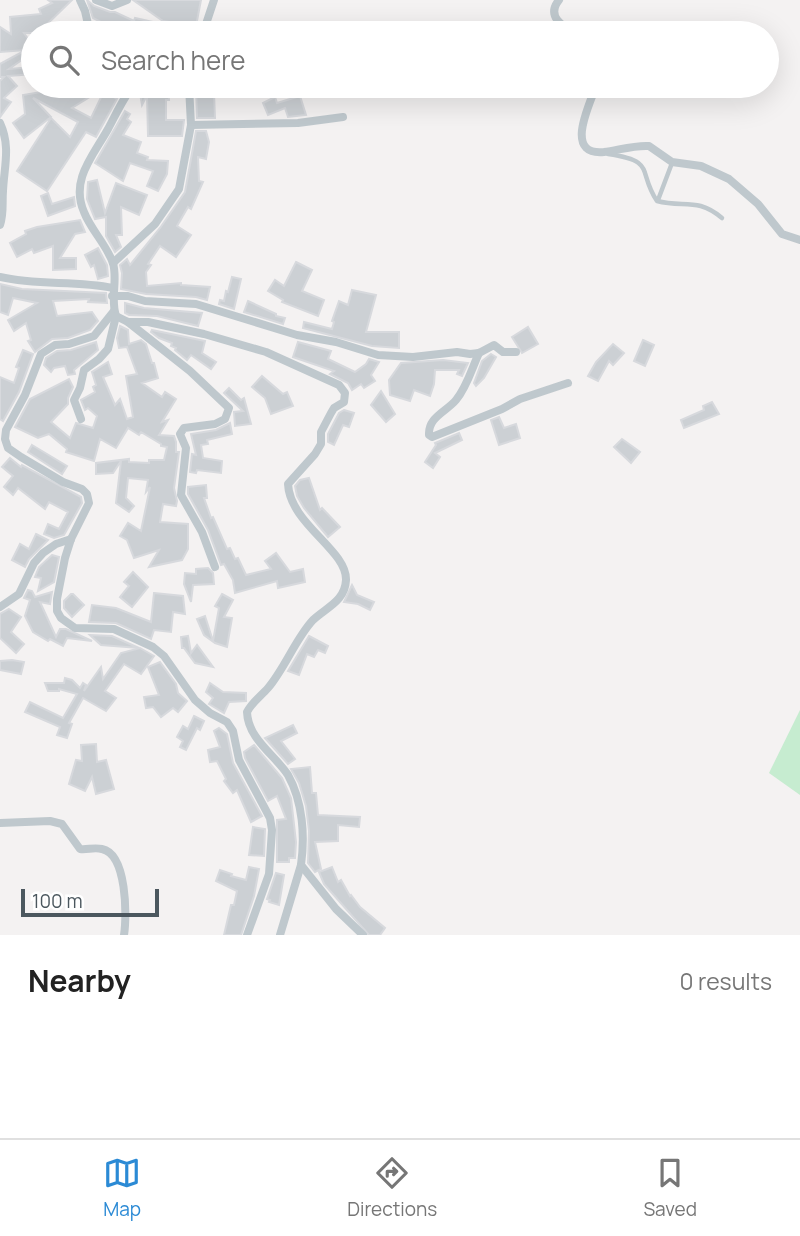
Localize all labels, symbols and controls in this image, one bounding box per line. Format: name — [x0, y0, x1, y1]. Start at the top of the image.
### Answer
search box — [21, 21, 779, 98]
icon: search — [45, 41, 83, 79]
text: Search here — [101, 42, 246, 78]
scale bar — [21, 886, 159, 918]
text: 100 m — [32, 888, 83, 914]
text: Nearby — [28, 960, 131, 1001]
text: 0 results — [679, 965, 772, 997]
tab: Map — [103, 1154, 141, 1222]
tab: Directions — [347, 1154, 437, 1222]
tab: Saved — [643, 1154, 697, 1222]

